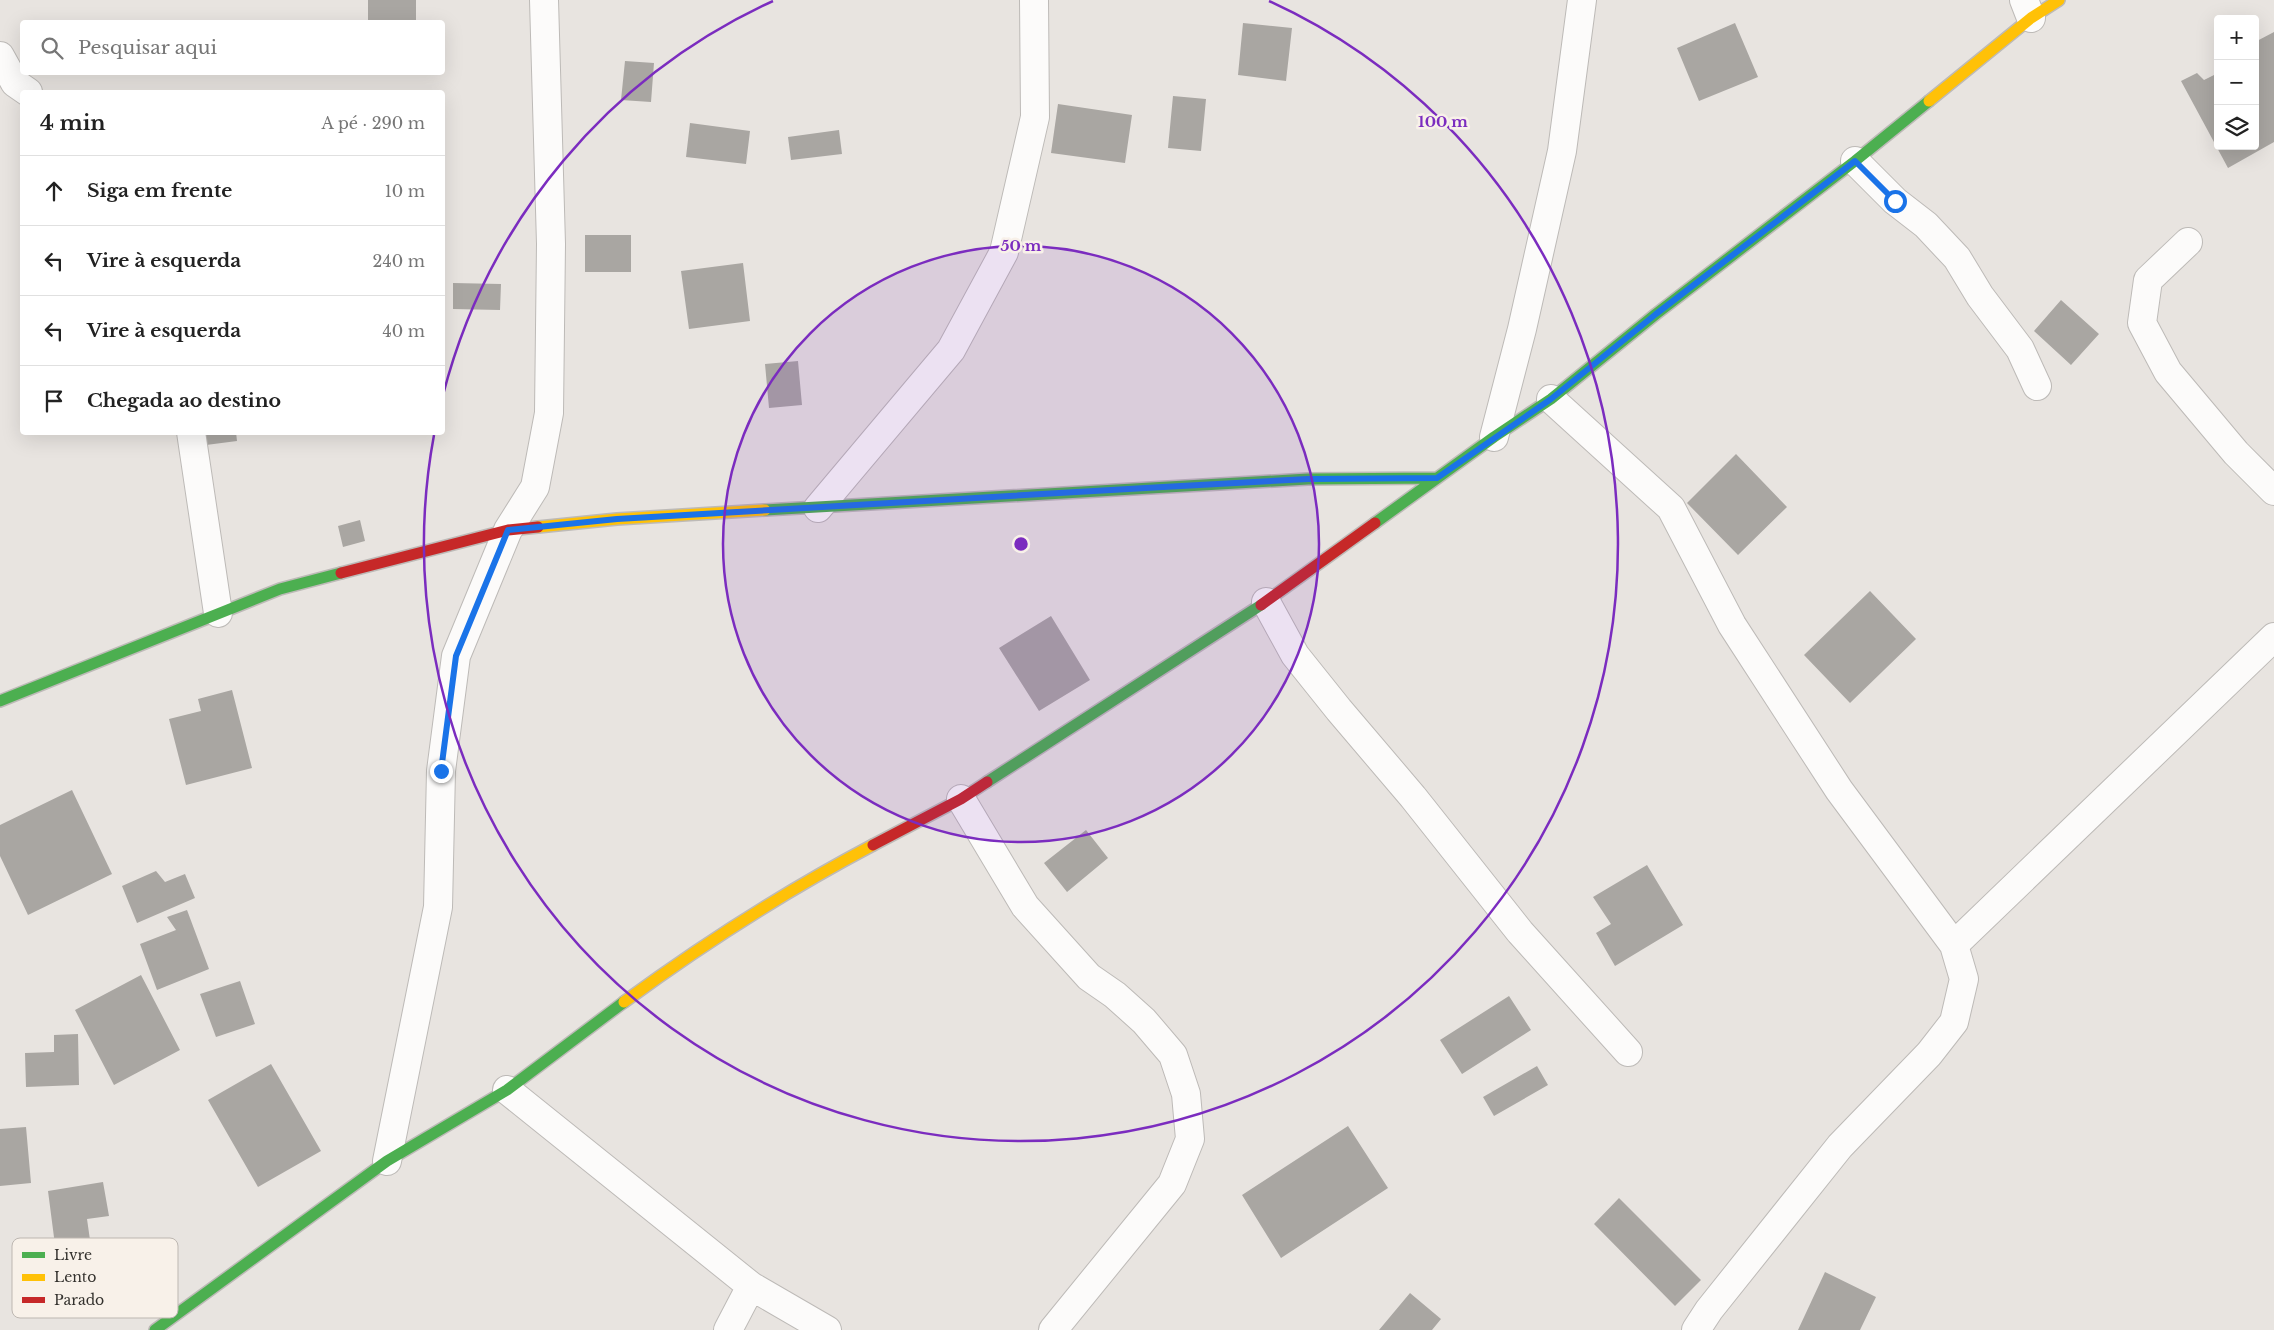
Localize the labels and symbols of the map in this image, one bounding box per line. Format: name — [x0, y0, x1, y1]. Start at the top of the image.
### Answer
text: 100 m — [1418, 112, 1468, 131]
route start — [1884, 190, 1907, 213]
text: 50 m — [1001, 236, 1042, 255]
centre of rings — [1012, 535, 1030, 553]
route end — [430, 760, 453, 783]
legend — [12, 1238, 178, 1318]
text: Livre — [54, 1246, 92, 1264]
text: Lento — [54, 1268, 96, 1286]
text: Parado — [54, 1291, 104, 1309]

